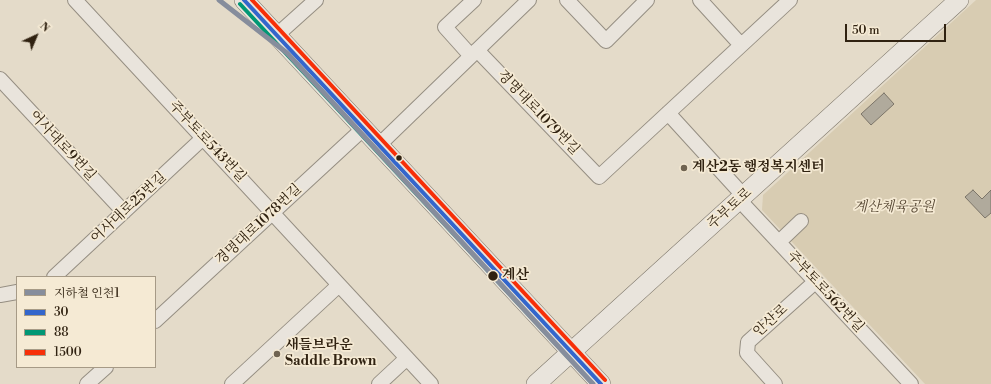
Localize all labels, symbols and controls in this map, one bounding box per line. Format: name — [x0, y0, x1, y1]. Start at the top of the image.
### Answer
north arrow — [16, 16, 56, 56]
scale bar — [847, 16, 948, 42]
text: N — [36, 19, 52, 35]
text: 50 m — [852, 23, 880, 38]
street label: 경명대로1079번길 — [493, 67, 583, 159]
street label: 주부토로543번길 — [165, 98, 249, 186]
street label: 어사대로9번길 — [25, 107, 99, 185]
unlabelled marker — [394, 153, 404, 163]
place label: 계산2동 행정복지센터 — [692, 160, 825, 176]
marker: 계산2동 행정복지센터 — [679, 163, 689, 173]
street label: 어사대로25번길 — [88, 169, 170, 247]
street label: 경명대로1078번길 — [213, 181, 305, 269]
street label: 주부토로 — [704, 185, 756, 233]
park label: 계산체육공원 — [853, 200, 935, 216]
street label: 주부토로562번길 — [783, 248, 867, 336]
place label: 계산 — [502, 268, 529, 284]
marker: 계산 — [486, 269, 500, 283]
legend — [16, 276, 156, 368]
text: 지하철 인천1 — [54, 286, 120, 301]
street label: 안산로 — [750, 301, 792, 341]
text: 30 — [54, 305, 69, 320]
text: 88 — [54, 325, 69, 340]
place label: 새들브라운 Saddle Brown — [285, 338, 376, 370]
text: 1500 — [54, 345, 82, 360]
marker: 새들브라운 Saddle Brown — [272, 349, 282, 359]

